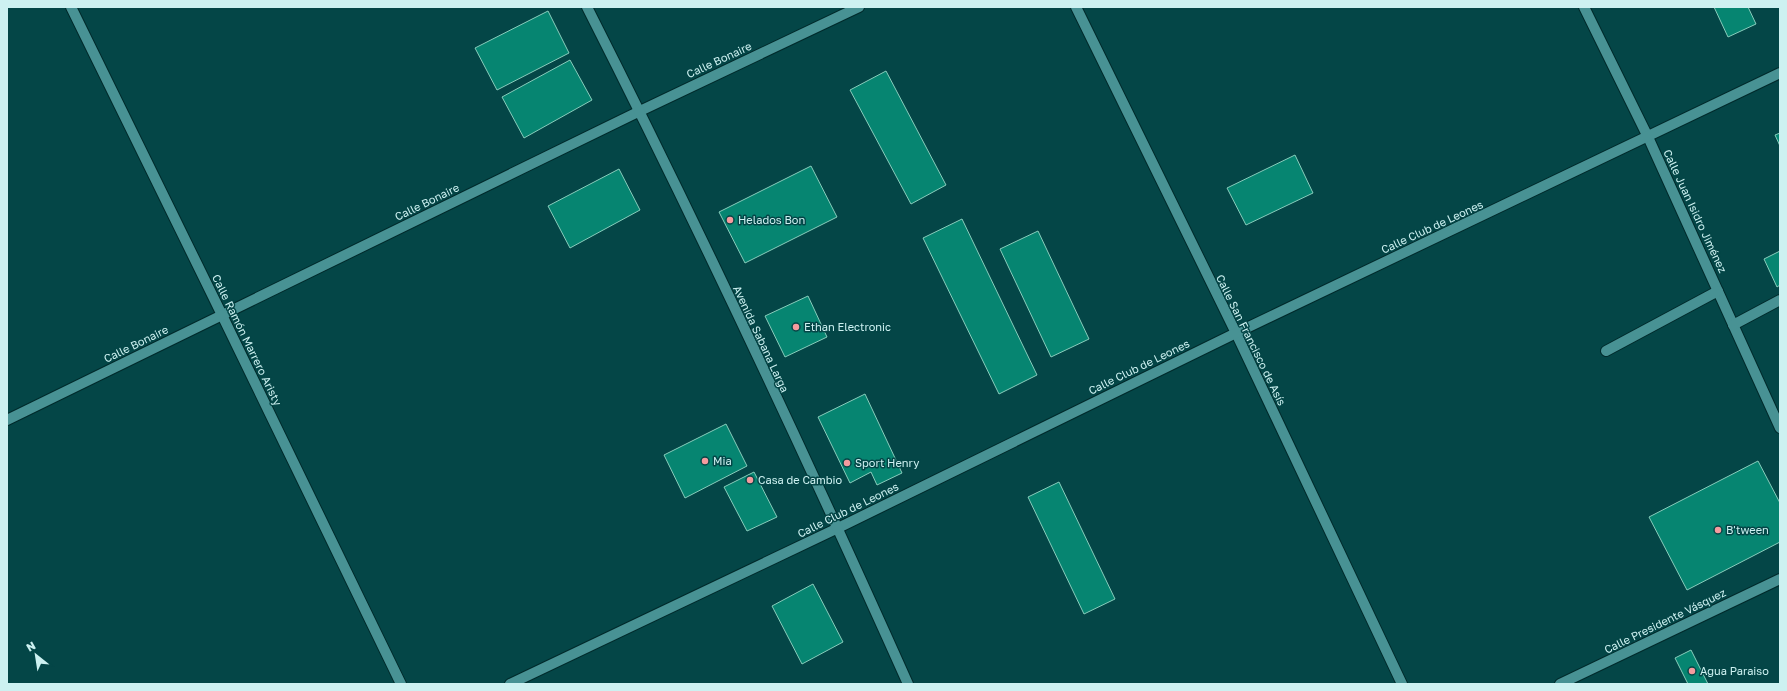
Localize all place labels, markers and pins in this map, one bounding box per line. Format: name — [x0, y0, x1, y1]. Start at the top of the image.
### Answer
place label: Helados Bon — [738, 213, 805, 226]
marker: Helados Bon — [725, 215, 735, 225]
place label: Ethan Electronic — [804, 320, 891, 333]
marker: Ethan Electronic — [791, 322, 801, 332]
place label: Mia — [713, 454, 732, 467]
marker: Mia — [700, 456, 710, 466]
place label: Sport Henry — [855, 456, 919, 469]
marker: Sport Henry — [842, 458, 852, 468]
place label: Casa de Cambio — [758, 473, 843, 486]
marker: Casa de Cambio — [745, 475, 755, 485]
place label: B'tween — [1726, 523, 1769, 536]
marker: B'tween — [1713, 525, 1723, 535]
place label: Agua Paraiso — [1700, 664, 1769, 677]
marker: Agua Paraiso — [1687, 666, 1697, 676]

